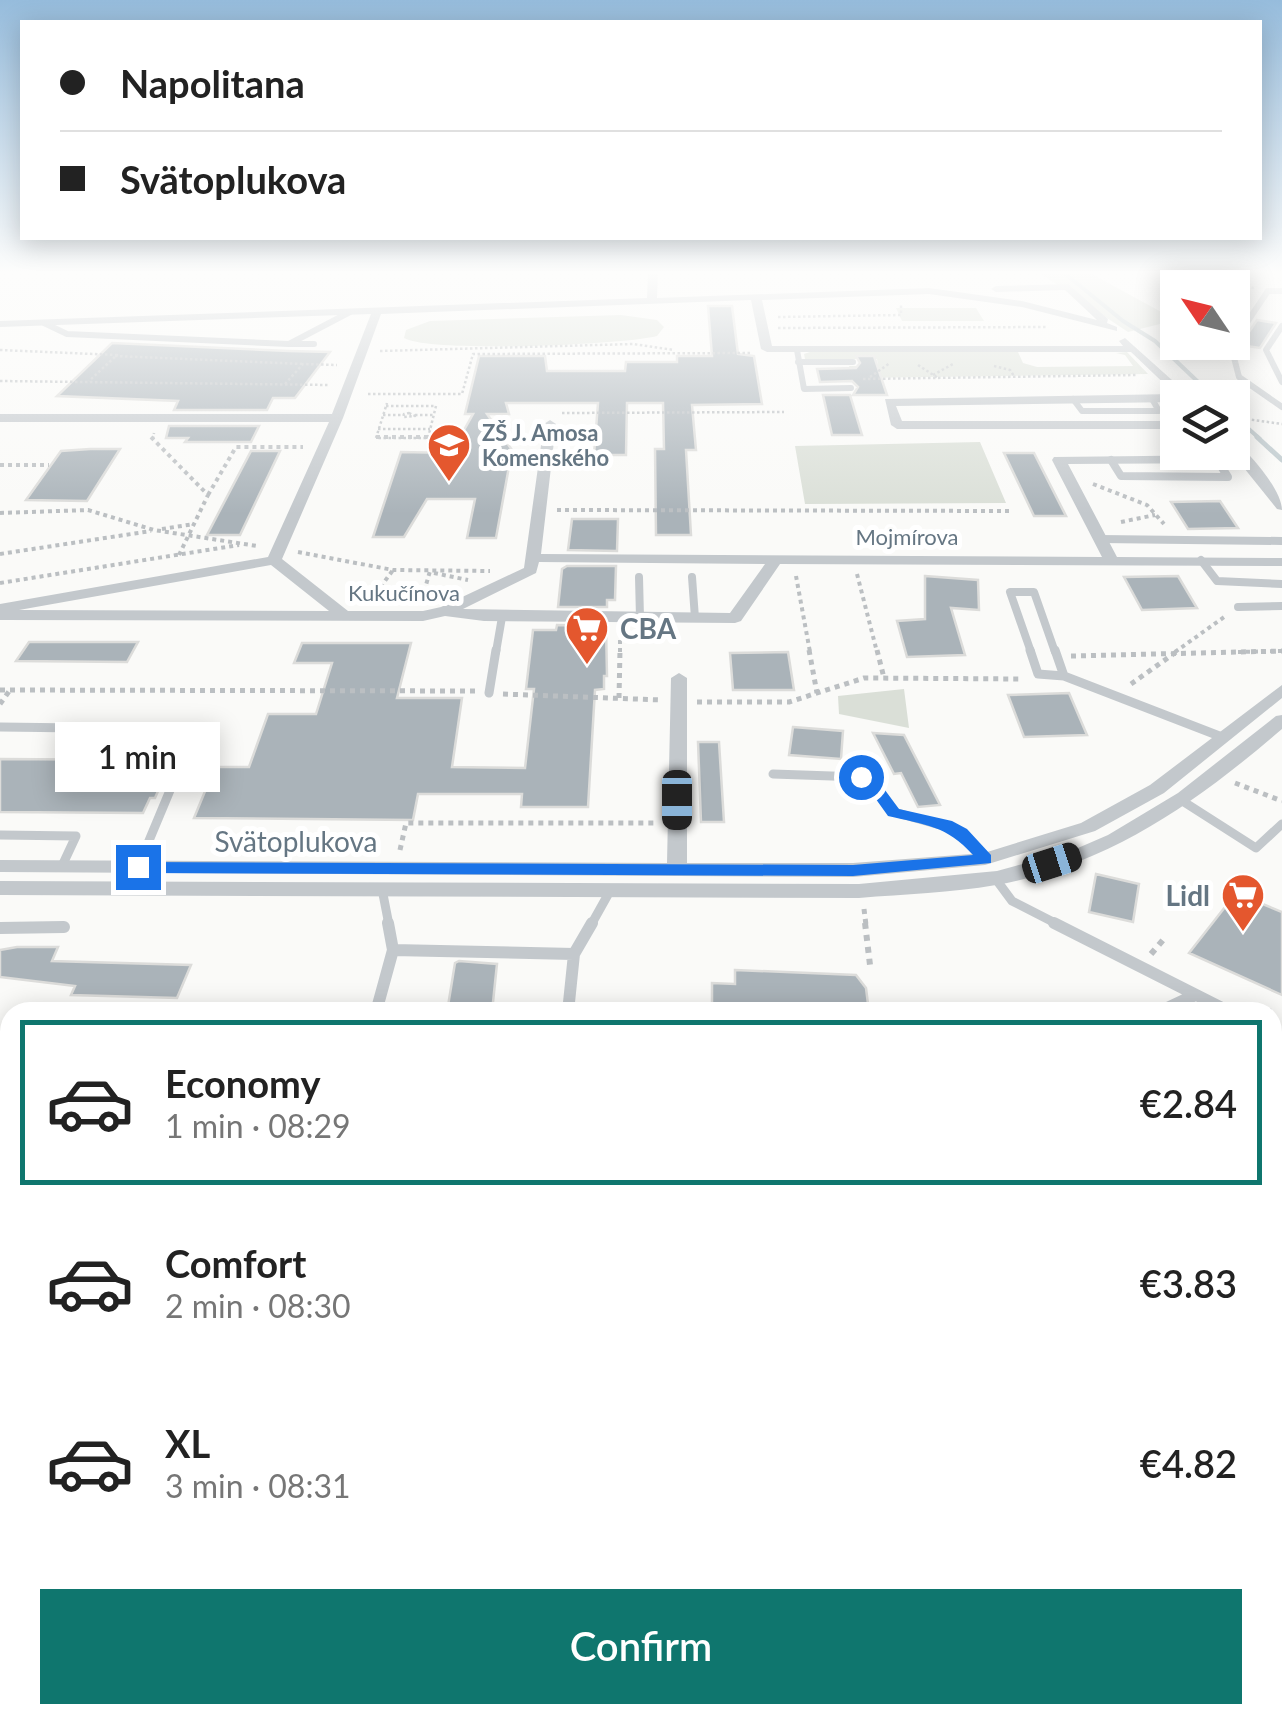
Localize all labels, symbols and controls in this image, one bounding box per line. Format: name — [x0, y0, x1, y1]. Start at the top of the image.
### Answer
text: Napolitana — [120, 60, 305, 106]
text: Svätoplukova — [120, 156, 346, 202]
north arrow — [1160, 270, 1250, 360]
map controls — [1160, 270, 1250, 470]
button: layers — [1160, 380, 1250, 470]
place label: ZŠ J. Amosa Komenského — [482, 419, 609, 471]
school or university icon: ZŠ J. Amosa Komenského — [426, 422, 472, 483]
street label: Mojmírova — [856, 523, 958, 550]
street label: Kukučínova — [348, 579, 460, 606]
supermarket icon: CBA — [564, 605, 610, 666]
place label: CBA — [620, 611, 677, 645]
callout: 1 min — [56, 722, 220, 792]
text: 1 min — [98, 737, 177, 776]
route start — [839, 755, 884, 800]
car — [662, 770, 692, 830]
street label: Svätoplukova — [214, 824, 378, 858]
car — [1019, 839, 1085, 887]
route end — [116, 845, 161, 890]
supermarket icon: Lidl — [1220, 872, 1266, 933]
place label: Lidl — [1165, 878, 1210, 912]
icon: car — [45, 1058, 135, 1148]
text: Economy — [165, 1060, 320, 1106]
text: €2.84 — [1140, 1080, 1237, 1126]
text: 1 min · 08:29 — [165, 1106, 351, 1145]
icon: car — [45, 1238, 135, 1328]
text: Comfort — [165, 1240, 306, 1286]
text: €3.83 — [1140, 1260, 1237, 1306]
text: 2 min · 08:30 — [165, 1286, 351, 1325]
icon: car — [45, 1418, 135, 1508]
text: XL — [165, 1420, 210, 1466]
text: €4.82 — [1140, 1440, 1237, 1486]
text: 3 min · 08:31 — [165, 1466, 351, 1505]
button: Confirm — [40, 1589, 1242, 1704]

